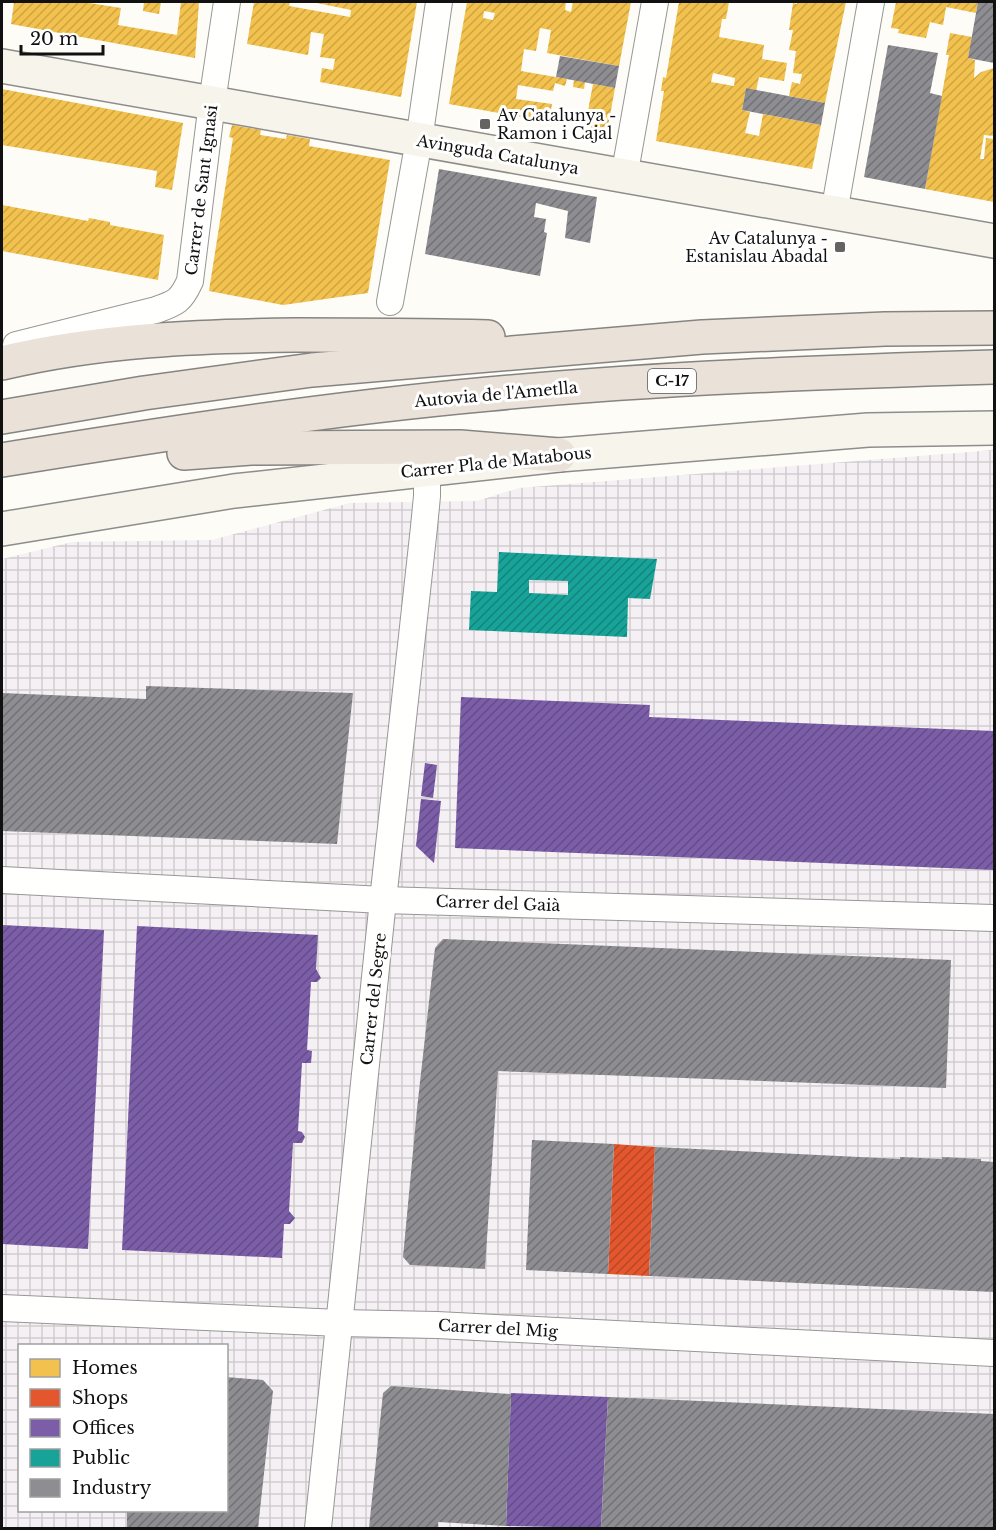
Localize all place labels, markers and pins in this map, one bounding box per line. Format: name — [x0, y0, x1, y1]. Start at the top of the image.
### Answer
place label: Av Catalunya - Ramon i Cajal — [496, 105, 616, 143]
marker: Av Catalunya - Ramon i Cajal — [478, 117, 492, 131]
place label: Av Catalunya - Estanislau Abadal — [685, 228, 828, 266]
marker: Av Catalunya - Estanislau Abadal — [833, 240, 847, 254]

